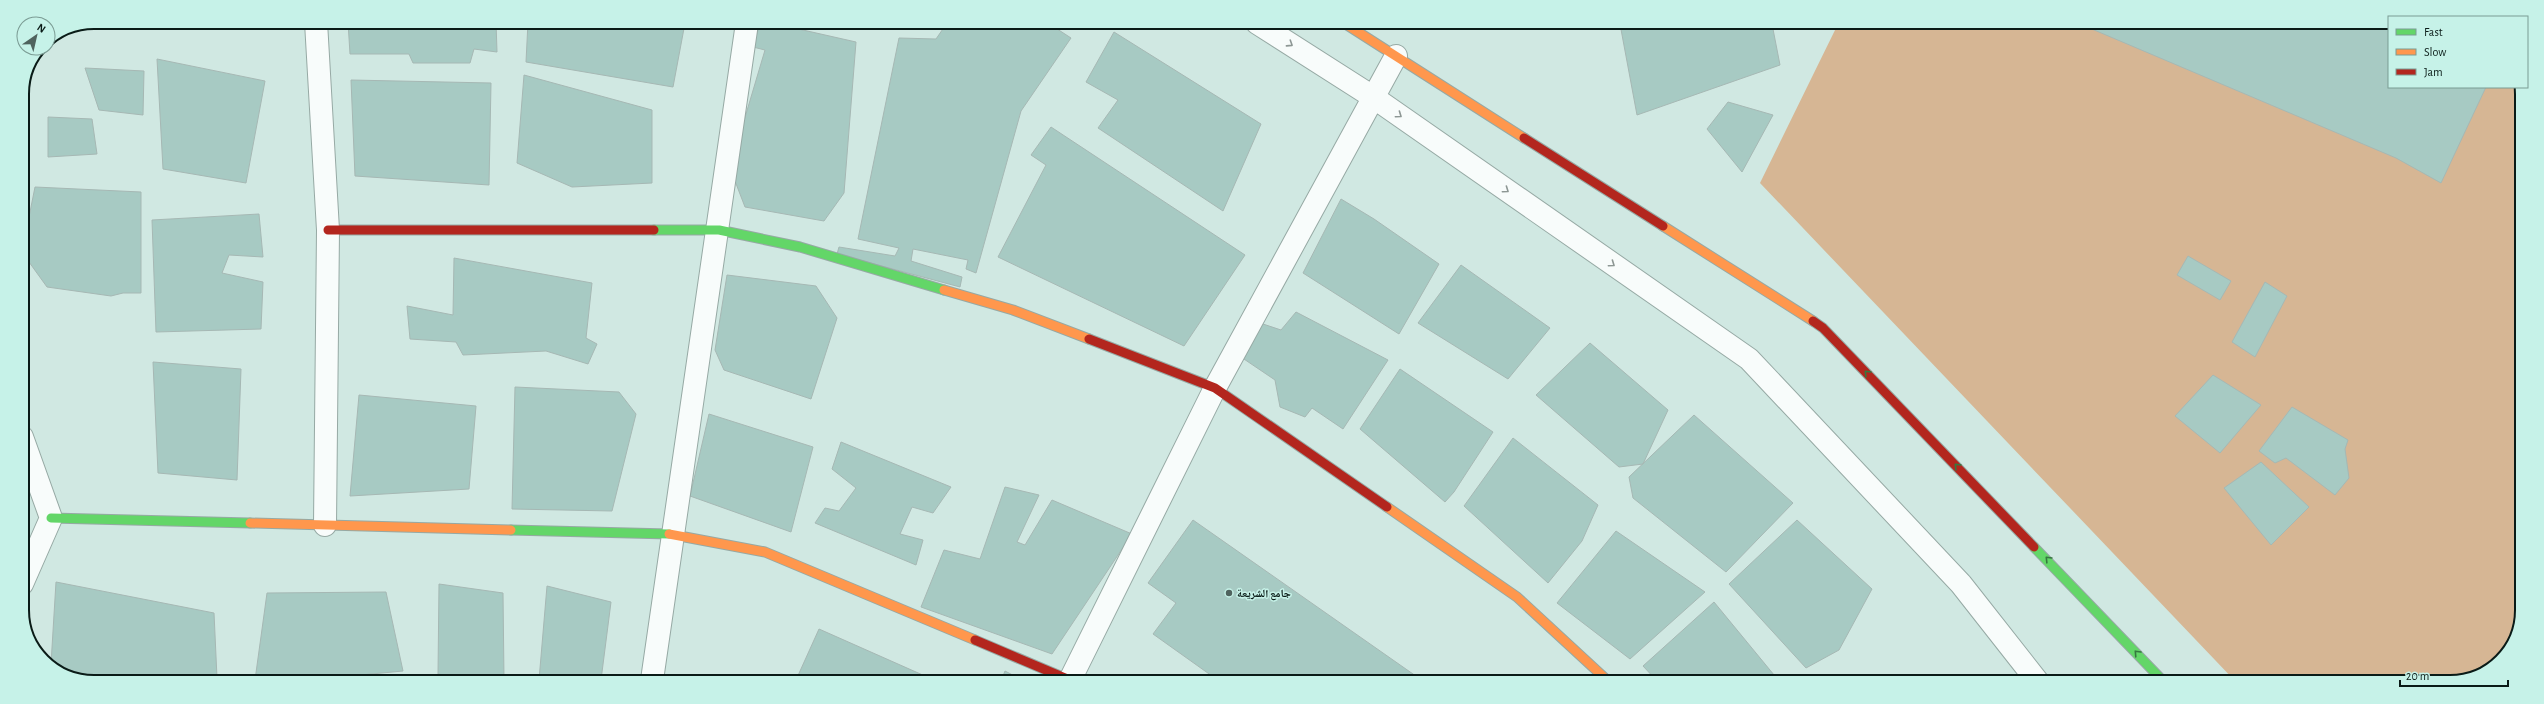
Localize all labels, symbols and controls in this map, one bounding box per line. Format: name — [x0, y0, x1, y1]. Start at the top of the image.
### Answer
north arrow — [16, 16, 56, 56]
legend — [2388, 16, 2528, 88]
text: N — [35, 21, 48, 35]
text: Fast — [2424, 26, 2443, 38]
one-way arrow — [1286, 39, 1293, 47]
text: Slow — [2424, 46, 2446, 58]
text: Jam — [2424, 66, 2443, 78]
one-way arrow — [1395, 110, 1402, 118]
one-way arrow — [1501, 185, 1508, 192]
one-way arrow — [1608, 259, 1615, 266]
one-way arrow — [1864, 370, 1871, 378]
one-way arrow — [1954, 463, 1962, 471]
one-way arrow — [2045, 556, 2053, 564]
marker: جامع الشريعة — [1224, 588, 1234, 598]
place label: جامع الشريعة — [1237, 588, 1291, 601]
one-way arrow — [2135, 650, 2142, 658]
scale bar — [2400, 662, 2508, 688]
text: 20 m — [2406, 670, 2429, 682]

